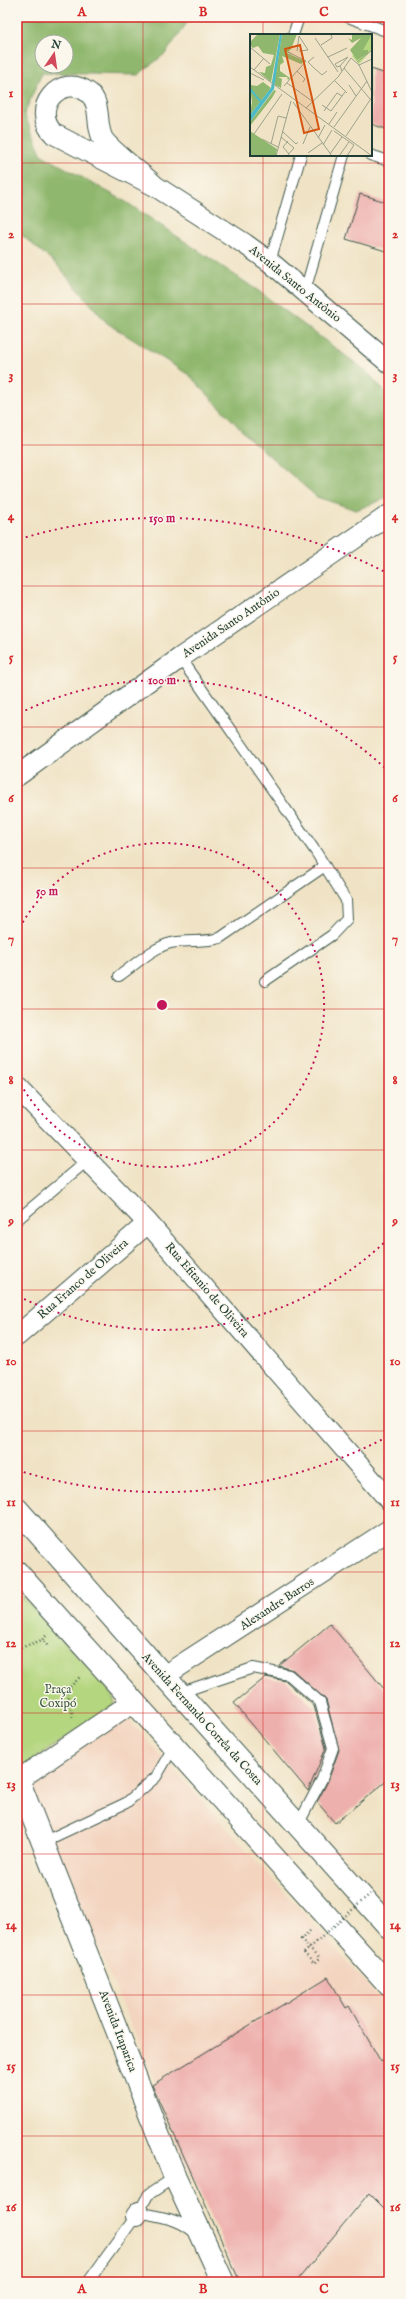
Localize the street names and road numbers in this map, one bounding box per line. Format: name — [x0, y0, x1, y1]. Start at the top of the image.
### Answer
street label: Avenida Santo Antônio — [245, 242, 345, 326]
street label: Avenida Santo Antônio — [179, 585, 283, 662]
street label: Rua Franco de Oliveira — [35, 1235, 132, 1322]
street label: Rua Efitanio de Oliveira — [162, 1239, 253, 1341]
street label: Alexandre Barros — [236, 1574, 317, 1634]
street label: Avenida Fernando Corrêa da Costa — [138, 1649, 266, 1789]
street label: Avenida Itaparica — [94, 1987, 141, 2075]

